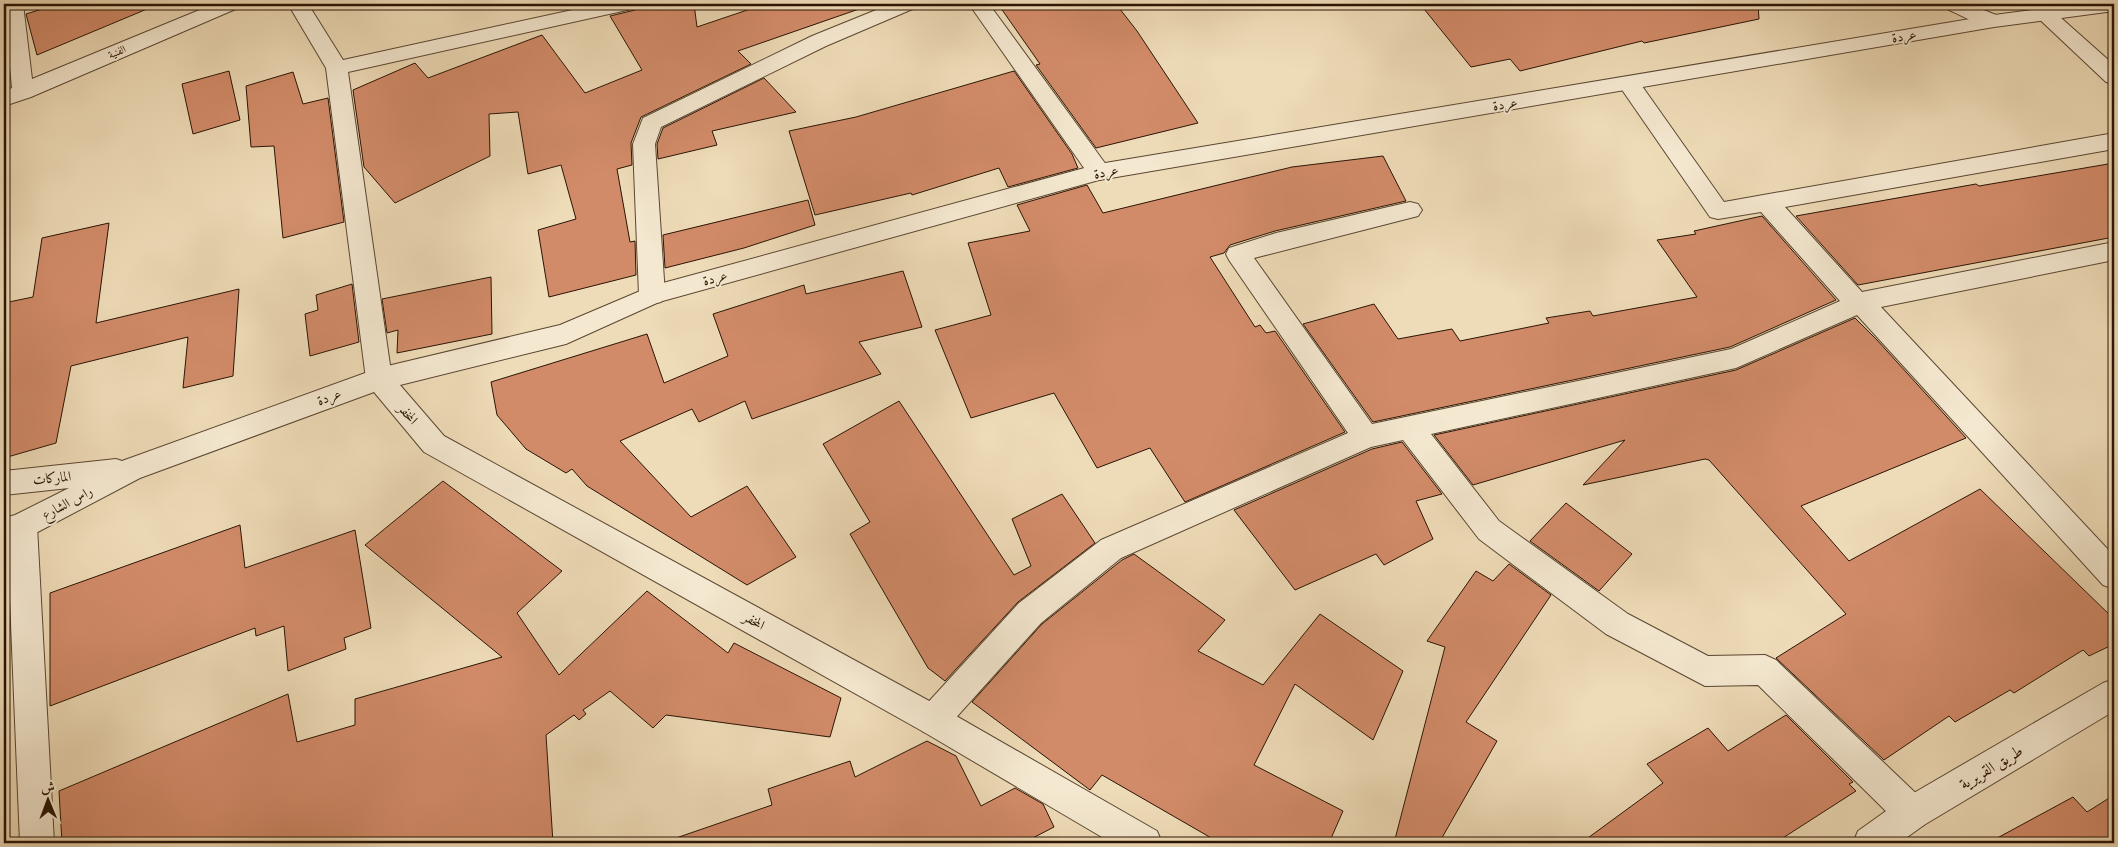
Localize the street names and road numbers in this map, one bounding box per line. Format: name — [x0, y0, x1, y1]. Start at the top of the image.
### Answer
street label: عردة — [1890, 25, 1918, 48]
street label: الفنية — [106, 42, 128, 62]
street label: عردة — [1491, 93, 1519, 116]
street label: عردة — [1092, 161, 1120, 184]
street label: عردة — [701, 267, 729, 290]
street label: عردة — [314, 385, 344, 410]
street label: المخفر — [393, 399, 422, 428]
street label: الماركات — [32, 468, 72, 488]
street label: راس الشارع — [39, 483, 97, 526]
street label: المخفر — [739, 607, 768, 634]
street label: طريق القريرية — [1956, 741, 2027, 794]

